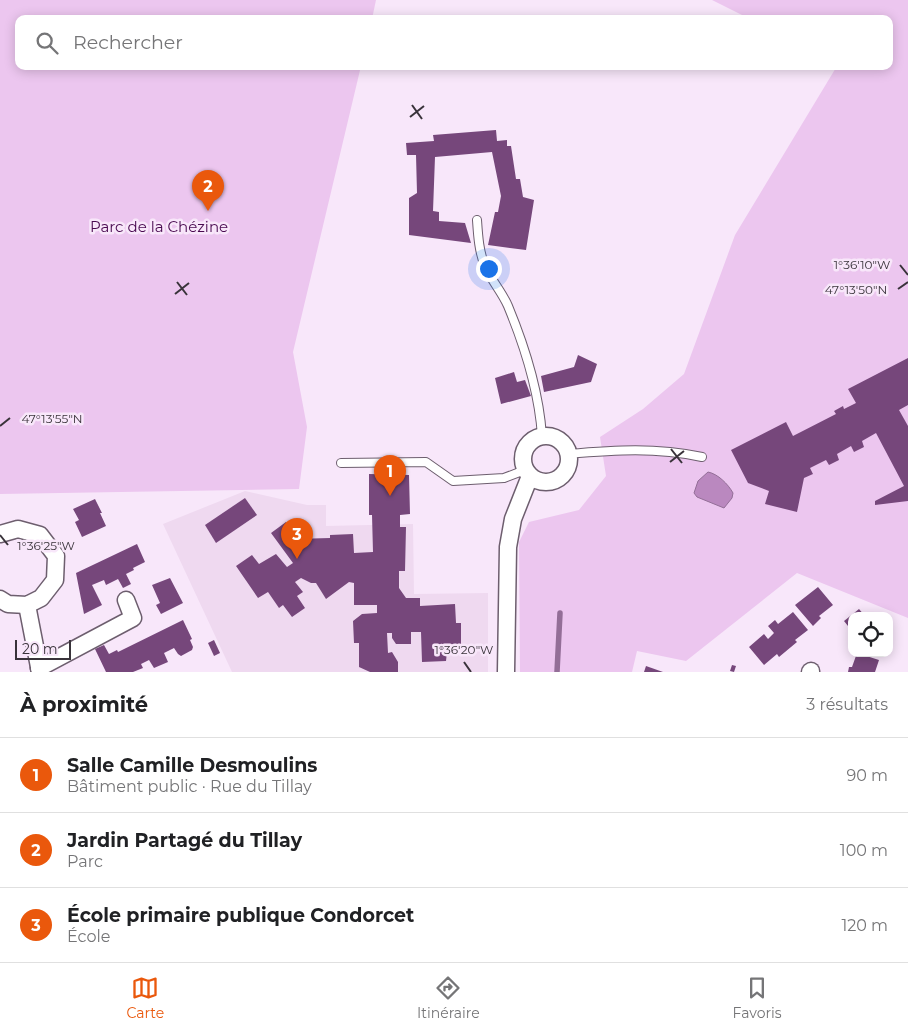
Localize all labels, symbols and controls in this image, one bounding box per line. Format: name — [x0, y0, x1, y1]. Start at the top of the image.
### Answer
search box — [15, 15, 893, 70]
icon: search — [33, 29, 61, 57]
text: Rechercher — [73, 31, 183, 54]
pin: 2 — [192, 170, 224, 211]
park label: Parc de la Chézine — [90, 217, 228, 236]
your location — [476, 256, 502, 282]
text: 1°36'10"W — [834, 257, 890, 272]
text: 47°13'50"N — [825, 282, 887, 297]
text: 47°13'55"N — [21, 411, 83, 426]
pin: 1 — [374, 455, 406, 496]
pin: 3 — [281, 518, 313, 559]
text: 1°36'25"W — [17, 538, 75, 553]
map controls — [848, 612, 893, 657]
button: locate — [848, 612, 893, 657]
scale bar — [15, 637, 71, 660]
text: 20 m — [22, 640, 58, 658]
text: 1°36'20"W — [435, 642, 493, 657]
text: À proximité — [20, 692, 148, 717]
text: 3 résultats — [806, 695, 888, 714]
text: Salle Camille Desmoulins — [67, 754, 317, 777]
text: 1 — [33, 766, 39, 785]
text: 90 m — [846, 766, 888, 785]
text: Bâtiment public · Rue du Tillay — [67, 777, 312, 796]
text: Jardin Partagé du Tillay — [67, 829, 302, 852]
text: 2 — [31, 841, 41, 860]
text: 100 m — [840, 841, 888, 860]
text: Parc — [67, 852, 103, 871]
text: École primaire publique Condorcet — [67, 904, 414, 927]
text: 3 — [31, 916, 41, 935]
text: 120 m — [841, 916, 888, 935]
text: École — [67, 927, 110, 946]
tab: Carte — [126, 974, 164, 1022]
tab: Itinéraire — [417, 974, 480, 1022]
tab: Favoris — [733, 974, 782, 1022]

